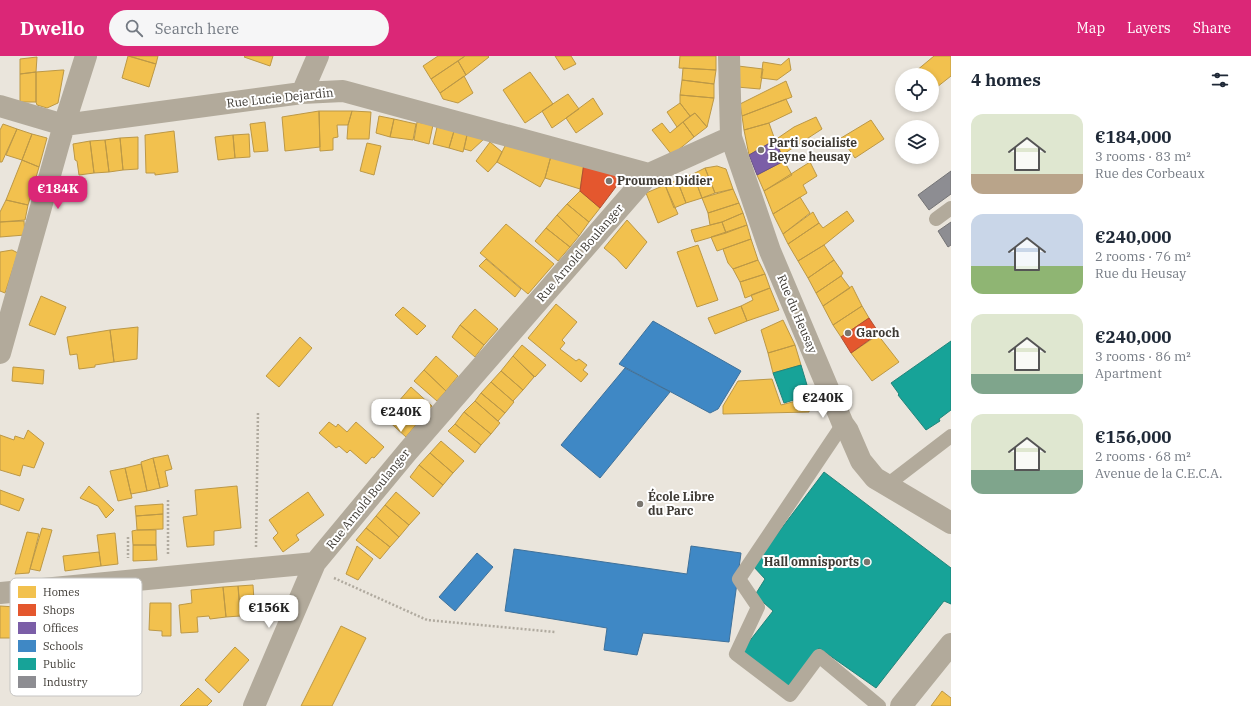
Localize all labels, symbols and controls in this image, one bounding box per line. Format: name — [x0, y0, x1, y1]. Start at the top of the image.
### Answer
search box — [109, 10, 389, 46]
text: Dwello — [20, 16, 85, 40]
icon: search — [123, 17, 145, 39]
text: Search here — [155, 19, 239, 38]
text: Map — [1077, 19, 1105, 37]
text: Layers — [1127, 19, 1171, 37]
text: Share — [1193, 19, 1231, 37]
map controls — [895, 68, 939, 164]
button: locate — [895, 68, 939, 112]
text: 4 homes — [971, 69, 1041, 91]
icon: filters — [1209, 69, 1231, 91]
street label: Rue Lucie Dejardin — [226, 84, 334, 111]
button: layers — [895, 120, 939, 164]
text: €184,000 — [1095, 126, 1172, 148]
icon: home — [1003, 130, 1051, 178]
place label: Parti socialiste Beyne heusay — [769, 135, 857, 164]
marker: Parti socialiste Beyne heusay — [756, 145, 766, 155]
text: 3 rooms · 83 m² — [1095, 148, 1191, 165]
text: Rue des Corbeaux — [1095, 165, 1205, 182]
place label: Proumen Didier — [617, 173, 712, 188]
pin: €184K — [30, 176, 86, 210]
marker: Proumen Didier — [604, 176, 614, 186]
text: €184K — [37, 180, 79, 197]
street label: Rue Arnold Boulanger — [533, 200, 627, 305]
text: €240,000 — [1095, 226, 1172, 248]
icon: home — [1003, 230, 1051, 278]
text: 2 rooms · 76 m² — [1095, 248, 1191, 265]
text: Rue du Heusay — [1095, 265, 1186, 282]
street label: Rue du Heusay — [774, 272, 821, 356]
place label: Garoch — [856, 325, 900, 340]
text: €240,000 — [1095, 326, 1172, 348]
marker: Garoch — [843, 328, 853, 338]
icon: home — [1003, 330, 1051, 378]
text: 3 rooms · 86 m² — [1095, 348, 1191, 365]
text: Apartment — [1095, 365, 1162, 382]
pin: €240K — [795, 385, 851, 419]
text: €240K — [802, 389, 844, 406]
pin: €240K — [373, 399, 429, 433]
text: €240K — [380, 403, 422, 420]
text: €156,000 — [1095, 426, 1172, 448]
icon: home — [1003, 430, 1051, 478]
street label: Rue Arnold Boulanger — [323, 445, 413, 552]
text: 2 rooms · 68 m² — [1095, 448, 1191, 465]
text: Avenue de la C.E.C.A. — [1095, 465, 1223, 482]
place label: École Libre du Parc — [648, 488, 714, 518]
marker: École Libre du Parc — [635, 499, 645, 509]
place label: Hall omnisports — [764, 554, 859, 569]
marker: Hall omnisports — [862, 557, 872, 567]
legend — [10, 578, 142, 696]
text: Homes — [43, 585, 80, 599]
pin: €156K — [241, 595, 297, 629]
text: €156K — [248, 599, 290, 616]
text: Shops — [43, 603, 75, 617]
text: Offices — [43, 621, 78, 635]
text: Schools — [43, 639, 83, 653]
text: Public — [43, 657, 76, 671]
text: Industry — [43, 675, 88, 689]

